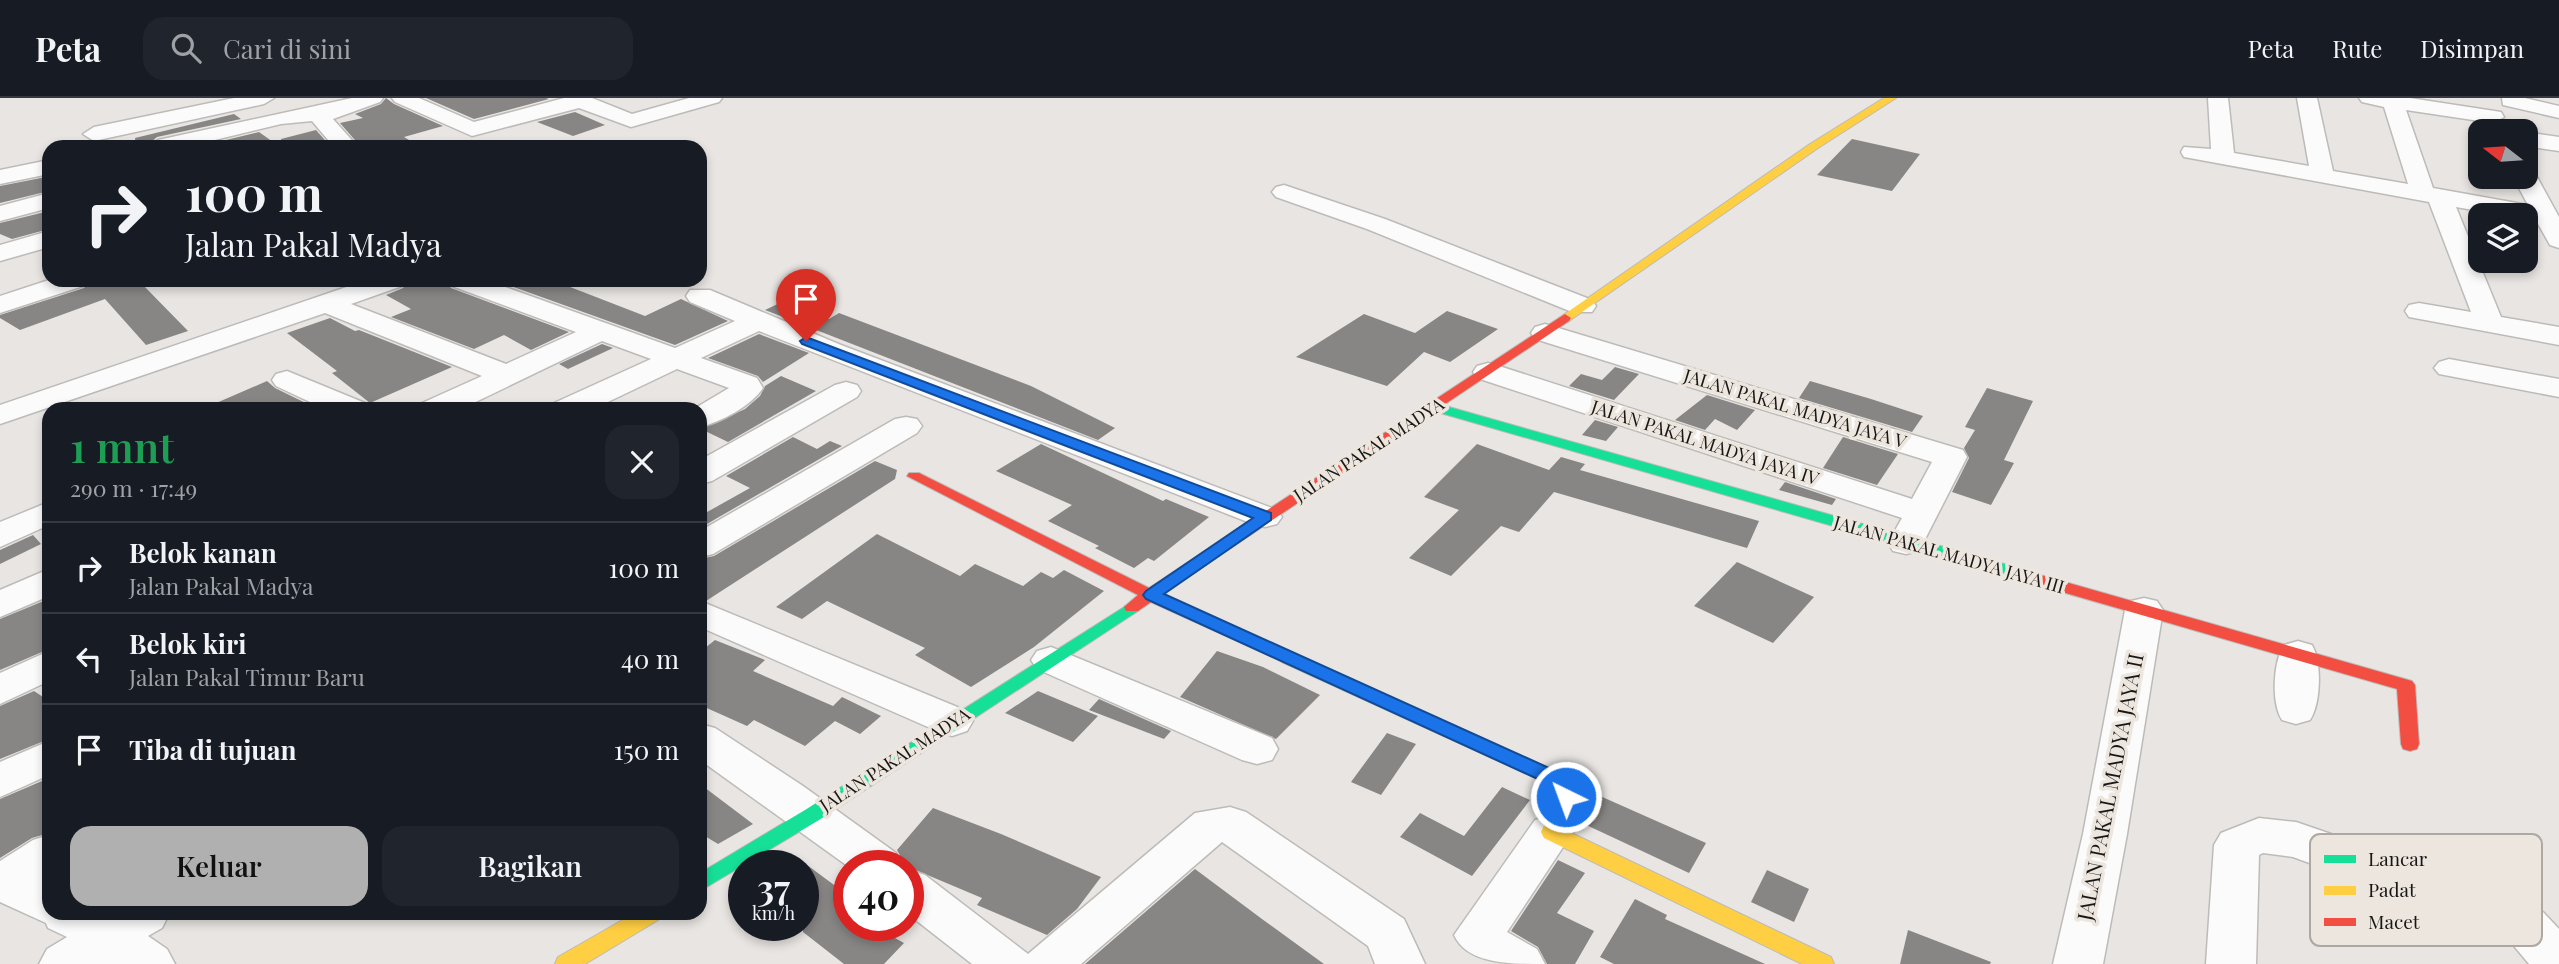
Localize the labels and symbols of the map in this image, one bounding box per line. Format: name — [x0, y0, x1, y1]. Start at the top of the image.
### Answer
north arrow — [2468, 119, 2538, 189]
pin — [776, 269, 836, 341]
street label: JALAN PAKAL MADYA JAYA V — [1680, 362, 1910, 454]
street label: JALAN PAKAL MADYA — [1288, 391, 1449, 507]
street label: JALAN PAKAL MADYA JAYA IV — [1587, 394, 1823, 490]
street label: JALAN PAKAL MADYA JAYA III — [1830, 509, 2067, 599]
street label: JALAN PAKAL MADYA JAYA II — [2069, 651, 2149, 924]
street label: JALAN PAKAL MADYA — [814, 701, 975, 817]
position arrow — [1529, 760, 1603, 834]
legend — [2310, 834, 2542, 946]
text: Lancar — [2368, 845, 2428, 871]
speed limit sign: 40 — [833, 850, 924, 941]
text: Padat — [2368, 876, 2416, 902]
text: Macet — [2368, 908, 2420, 934]

